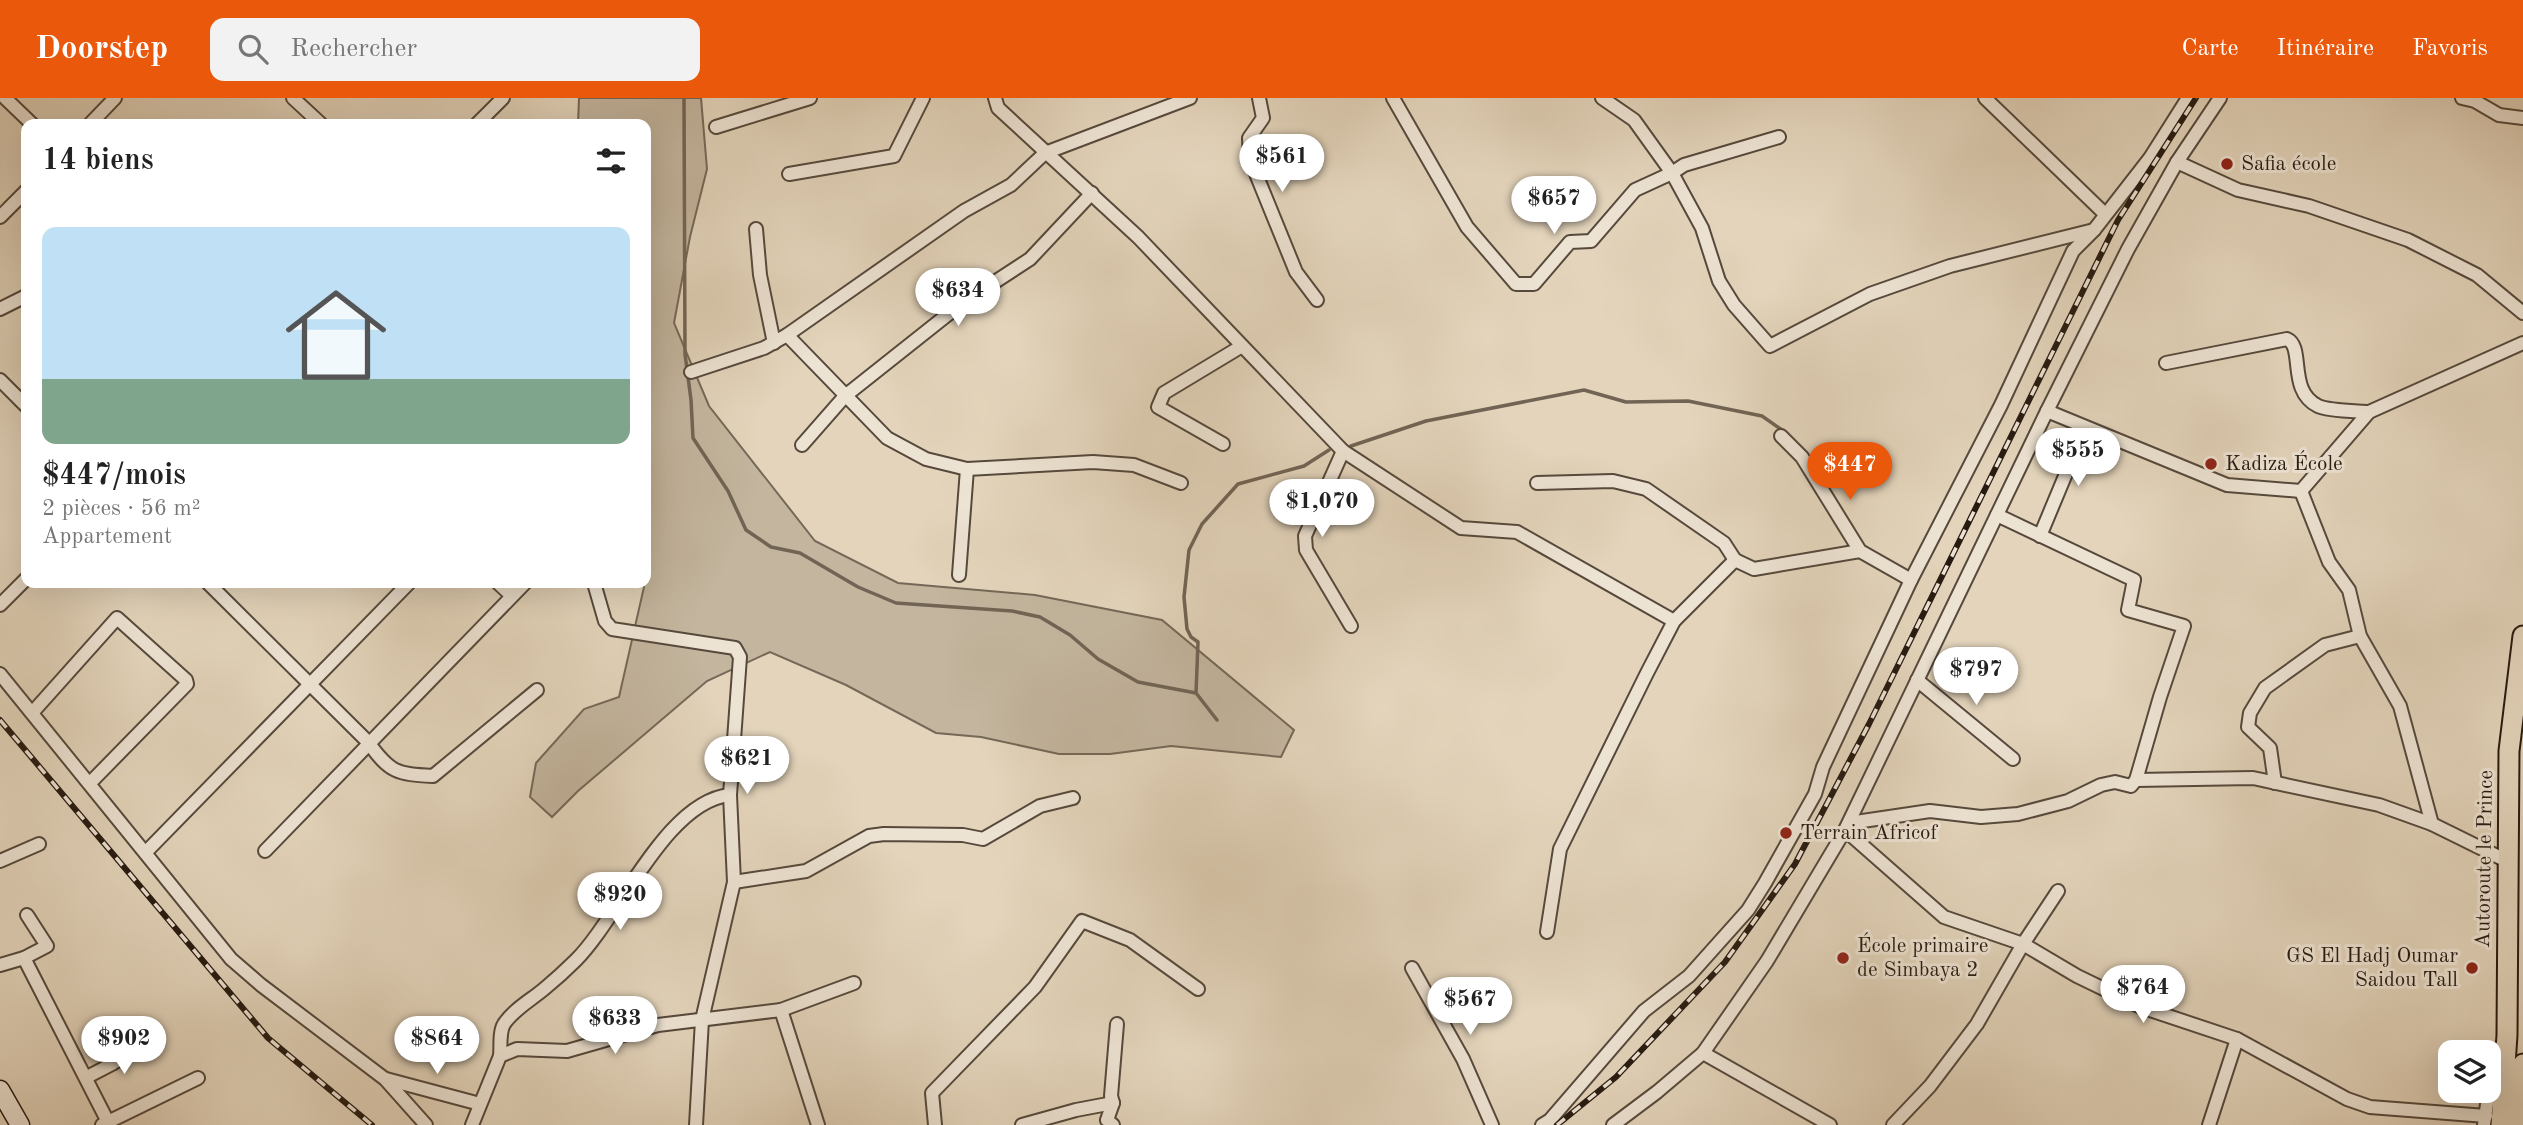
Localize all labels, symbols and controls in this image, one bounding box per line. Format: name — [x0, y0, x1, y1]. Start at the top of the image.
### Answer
search box — [210, 18, 700, 81]
icon: search — [234, 30, 272, 68]
text: Doorstep — [35, 33, 168, 66]
text: Rechercher — [290, 36, 417, 62]
text: Carte — [2181, 37, 2239, 61]
text: Itinéraire — [2277, 37, 2374, 61]
text: Favoris — [2412, 37, 2488, 61]
pin: $561 — [1241, 134, 1323, 194]
icon: filters — [592, 142, 630, 180]
text: $561 — [1255, 145, 1309, 168]
text: 14 biens — [42, 146, 154, 176]
place label: Safia école — [2241, 154, 2336, 175]
marker: Safia école — [2219, 156, 2235, 172]
pin: $657 — [1513, 176, 1595, 236]
text: $657 — [1527, 187, 1581, 210]
pin: $634 — [917, 268, 999, 328]
icon: home — [273, 272, 399, 398]
text: $634 — [931, 279, 985, 302]
pin: $555 — [2037, 428, 2119, 488]
text: $555 — [2051, 439, 2105, 462]
pin: $447 — [1809, 442, 1891, 502]
place label: Kadiza École — [2225, 450, 2343, 475]
text: $447 — [1823, 453, 1877, 476]
marker: Kadiza École — [2203, 456, 2219, 472]
text: $447/mois — [42, 461, 186, 491]
pin: $1,070 — [1265, 480, 1379, 539]
text: $1,070 — [1285, 490, 1359, 513]
text: 2 pièces · 56 m² — [42, 497, 201, 520]
text: Appartement — [42, 525, 172, 548]
pin: $797 — [1935, 648, 2017, 707]
text: $797 — [1949, 658, 2003, 681]
pin: $621 — [706, 736, 788, 796]
text: $621 — [720, 747, 774, 770]
street label: Autoroute le Prince — [2473, 770, 2497, 948]
place label: Terrain Africof — [1800, 823, 1939, 844]
marker: Terrain Africof — [1778, 825, 1794, 841]
pin: $920 — [579, 872, 661, 932]
text: $920 — [593, 883, 647, 906]
place label: École primaire de Simbaya 2 — [1857, 932, 1988, 981]
place label: GS El Hadj Oumar Saidou Tall — [2286, 946, 2458, 991]
marker: École primaire de Simbaya 2 — [1835, 950, 1851, 966]
marker: GS El Hadj Oumar Saidou Tall — [2464, 960, 2480, 976]
pin: $764 — [2102, 965, 2184, 1025]
text: $764 — [2116, 976, 2170, 999]
pin: $567 — [1429, 978, 1511, 1037]
text: $567 — [1443, 988, 1497, 1011]
pin: $633 — [574, 996, 656, 1056]
text: $633 — [588, 1007, 642, 1030]
pin: $902 — [83, 1016, 165, 1076]
pin: $864 — [396, 1016, 478, 1076]
text: $902 — [97, 1027, 151, 1050]
text: $864 — [410, 1027, 464, 1050]
map controls — [2438, 1040, 2501, 1103]
button: layers — [2438, 1040, 2501, 1103]

